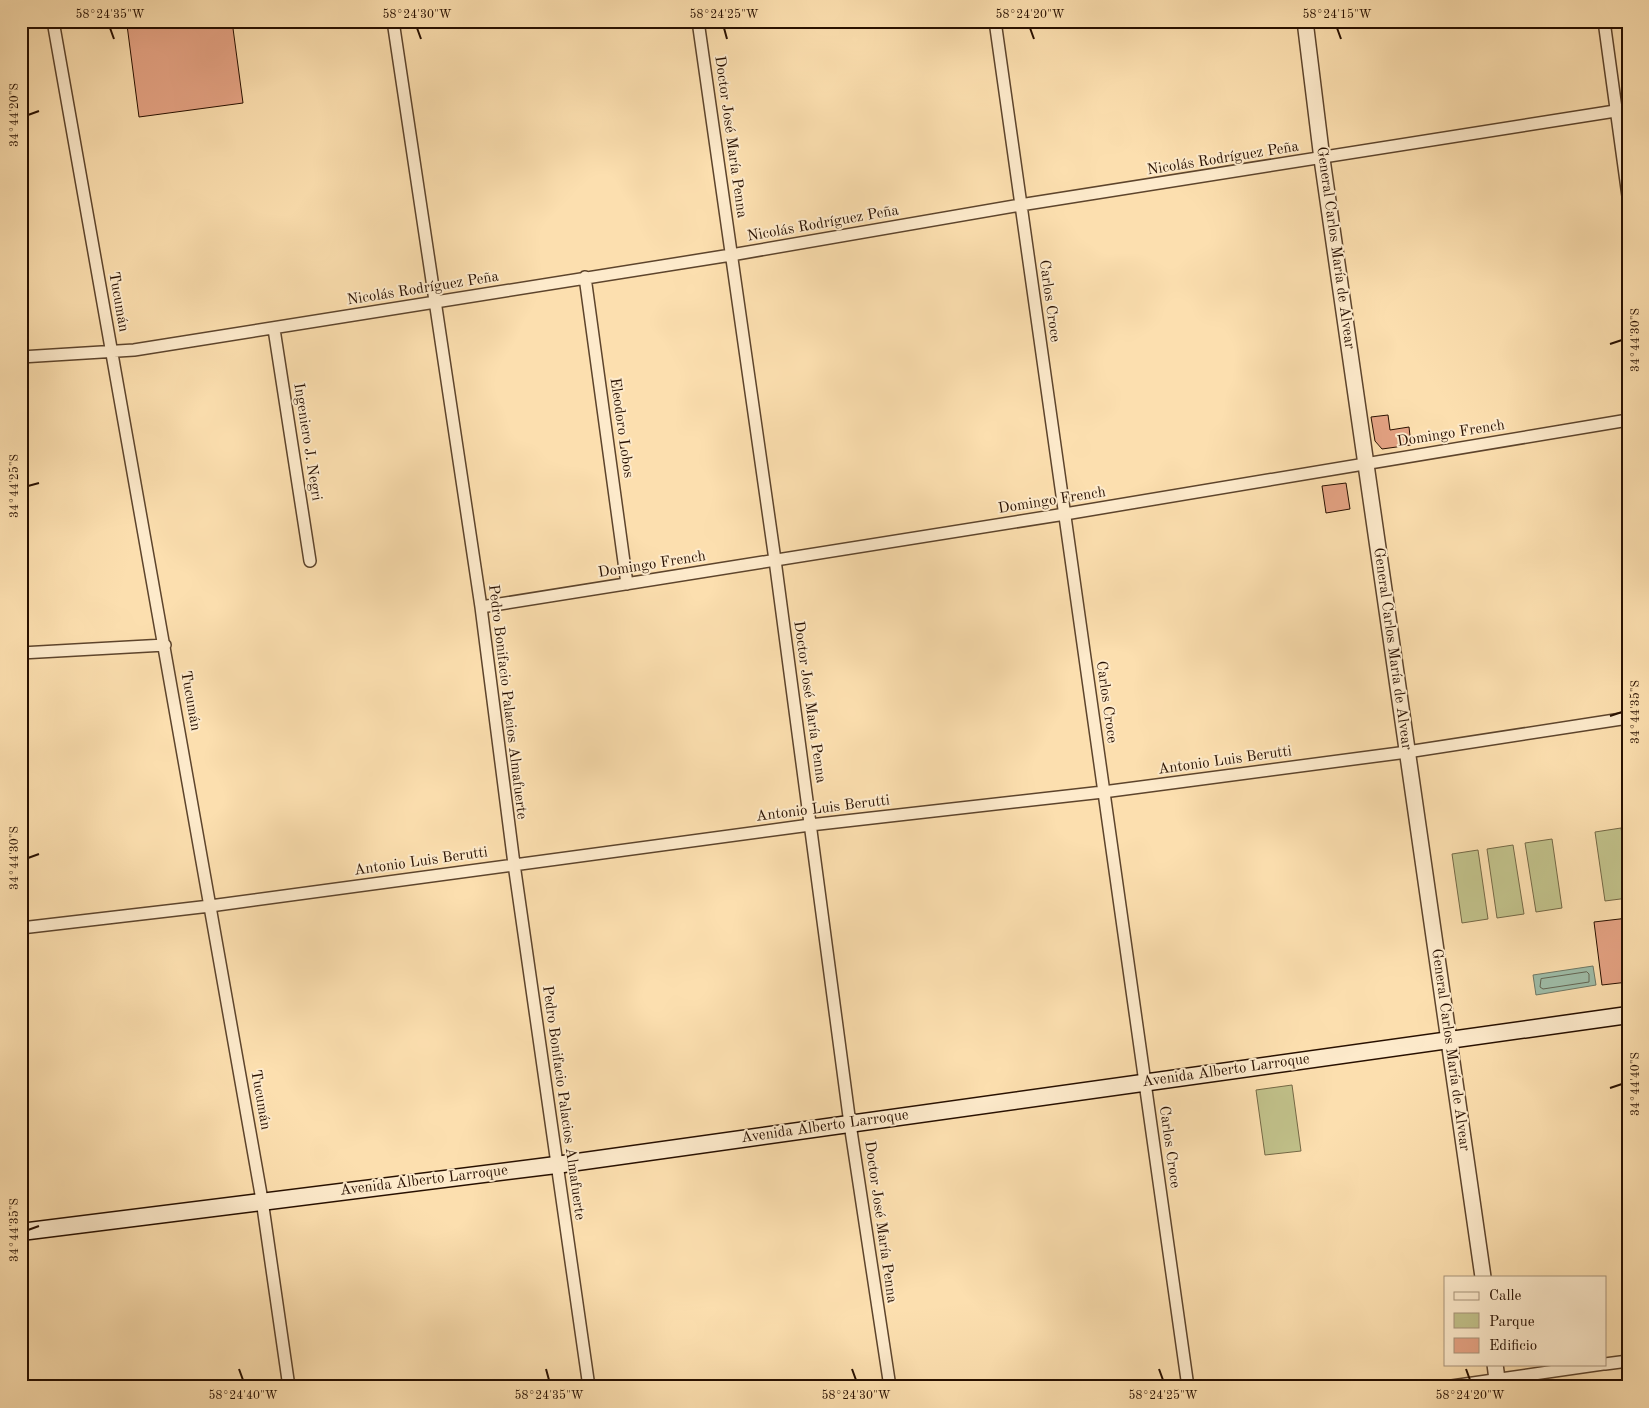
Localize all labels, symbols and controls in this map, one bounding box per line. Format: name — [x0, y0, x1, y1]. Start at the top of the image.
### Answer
text: 58°24'35"W — [75, 8, 145, 21]
text: 58°24'30"W — [382, 8, 452, 21]
text: 58°24'25"W — [689, 8, 759, 21]
text: 58°24'20"W — [995, 8, 1065, 21]
text: 58°24'15"W — [1302, 8, 1372, 21]
street label: Doctor José María Penna — [711, 55, 749, 220]
text: 34°44'20"S — [9, 83, 21, 147]
street label: Nicolás Rodríguez Peña — [1146, 139, 1301, 178]
street label: General Carlos María de Alvear — [1313, 146, 1357, 350]
street label: Nicolás Rodríguez Peña — [746, 203, 901, 245]
street label: Carlos Croce — [1036, 259, 1062, 343]
street label: Nicolás Rodríguez Peña — [346, 269, 501, 308]
street label: Tucumán — [105, 271, 131, 333]
text: 34°44'30"S — [1630, 308, 1642, 372]
street label: Eleodoro Lobos — [607, 377, 635, 479]
street label: Ingeniero J. Negri — [290, 382, 324, 502]
street label: Domingo French — [1396, 418, 1506, 450]
text: 34°44'25"S — [8, 454, 21, 518]
street label: Domingo French — [997, 485, 1107, 517]
street label: General Carlos María de Alvear — [1370, 547, 1414, 751]
street label: Domingo French — [597, 549, 707, 581]
street label: Pedro Bonifacio Palacios Almafuerte — [485, 584, 529, 820]
street label: Doctor José María Penna — [790, 620, 828, 785]
street label: Carlos Croce — [1093, 660, 1119, 744]
street label: Tucumán — [177, 670, 203, 732]
text: 34°44'35"S — [1629, 680, 1642, 744]
street label: Antonio Luis Berutti — [1157, 744, 1293, 778]
street label: Antonio Luis Berutti — [755, 793, 891, 825]
text: 34°44'30"S — [9, 826, 21, 890]
street label: Antonio Luis Berutti — [353, 845, 489, 879]
street label: General Carlos María de Alvear — [1428, 948, 1472, 1152]
street label: Pedro Bonifacio Palacios Almafuerte — [539, 985, 587, 1221]
street label: Avenida Alberto Larroque — [1141, 1052, 1311, 1090]
text: 34°44'40"S — [1630, 1052, 1642, 1116]
street label: Tucumán — [247, 1069, 273, 1131]
street label: Carlos Croce — [1156, 1105, 1182, 1189]
street label: Avenida Alberto Larroque — [740, 1108, 910, 1146]
street label: Doctor José María Penna — [861, 1140, 899, 1305]
street label: Avenida Alberto Larroque — [339, 1163, 509, 1199]
text: 34°44'35"S — [8, 1198, 21, 1262]
legend — [1444, 1276, 1606, 1366]
text: Calle — [1489, 1289, 1522, 1304]
text: Parque — [1489, 1315, 1535, 1330]
text: Edificio — [1489, 1339, 1537, 1354]
text: 58°24'40"W — [208, 1389, 278, 1402]
text: 58°24'35"W — [514, 1389, 584, 1402]
text: 58°24'30"W — [821, 1389, 891, 1402]
text: 58°24'25"W — [1128, 1389, 1198, 1402]
text: 58°24'20"W — [1435, 1389, 1505, 1402]

